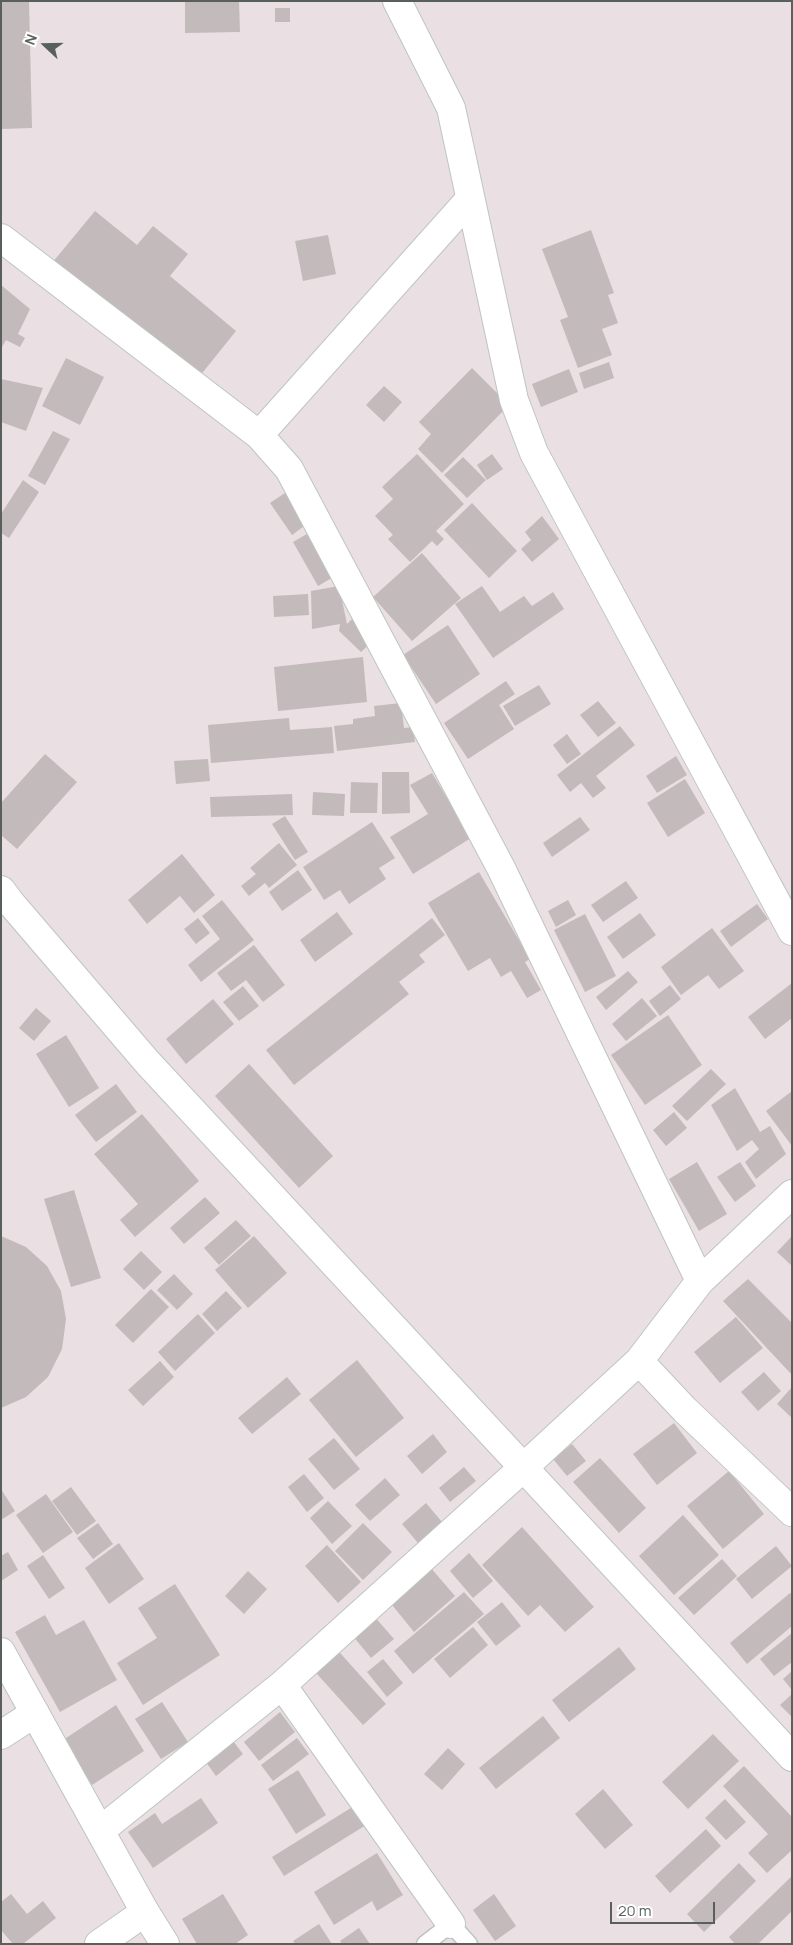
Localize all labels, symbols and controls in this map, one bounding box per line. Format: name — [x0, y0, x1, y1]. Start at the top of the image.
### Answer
north arrow — [20, 20, 70, 70]
text: N — [20, 31, 41, 48]
scale bar — [613, 1892, 718, 1924]
text: 20 m — [618, 1900, 651, 1921]

